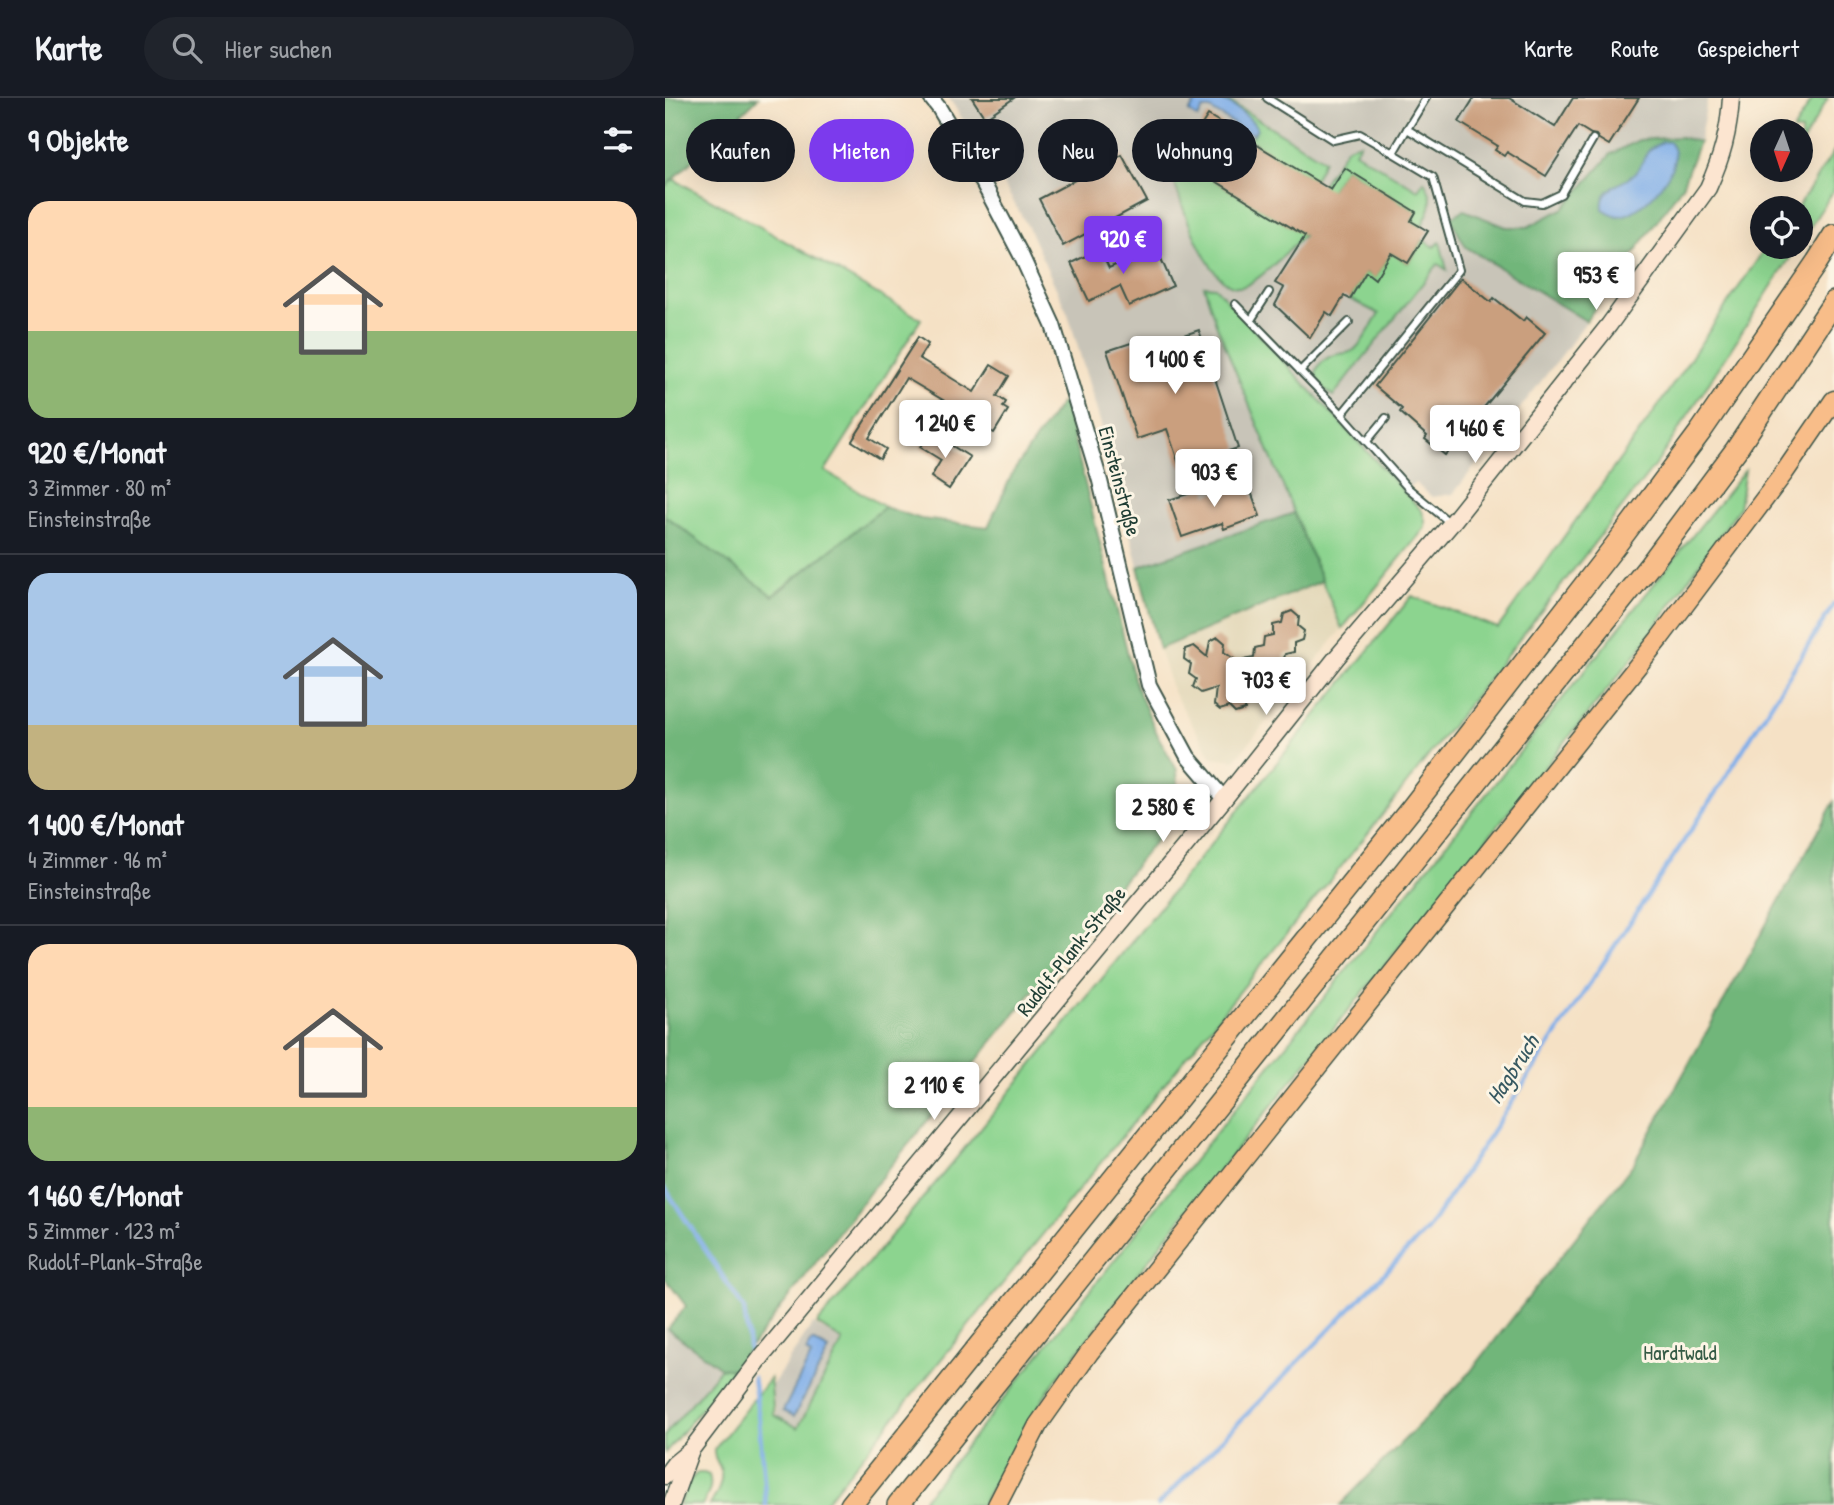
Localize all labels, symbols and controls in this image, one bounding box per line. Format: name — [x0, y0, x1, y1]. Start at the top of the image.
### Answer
search box — [144, 17, 634, 80]
text: Karte — [35, 26, 102, 70]
icon: search — [168, 29, 206, 67]
text: Hier suchen — [224, 31, 332, 66]
text: Karte — [1524, 32, 1573, 64]
text: Route — [1611, 32, 1659, 64]
text: Gespeichert — [1697, 32, 1799, 64]
chip: Kaufen — [686, 119, 795, 182]
chip: Mieten — [809, 119, 914, 182]
chip: Filter — [928, 119, 1024, 182]
chip: Neu — [1038, 119, 1118, 182]
chip: Wohnung — [1132, 119, 1257, 182]
north arrow — [1750, 119, 1813, 182]
map controls — [1750, 119, 1813, 259]
text: 9 Objekte — [28, 120, 129, 160]
icon: filters — [599, 121, 637, 159]
button: locate — [1750, 196, 1813, 259]
pin: 920 € — [1074, 216, 1172, 276]
text: 920 € — [1100, 223, 1146, 254]
icon: home — [270, 247, 396, 373]
pin: 953 € — [1547, 252, 1645, 312]
text: 953 € — [1574, 259, 1618, 290]
pin: 1 400 € — [1110, 336, 1240, 396]
text: 1 400 € — [1145, 343, 1205, 374]
pin: 1 240 € — [880, 400, 1010, 460]
pin: 1 460 € — [1410, 406, 1540, 465]
text: 1 240 € — [915, 407, 975, 438]
text: 1 460 € — [1446, 412, 1504, 443]
street label: Einsteinstraße — [1091, 423, 1149, 539]
text: 920 €/Monat — [28, 432, 166, 472]
pin: 903 € — [1165, 450, 1263, 509]
text: 903 € — [1191, 456, 1237, 487]
text: 3 Zimmer · 80 m² — [28, 472, 171, 503]
text: Einsteinstraße — [28, 503, 151, 534]
icon: home — [270, 619, 396, 745]
pin: 703 € — [1217, 658, 1315, 717]
text: 703 € — [1242, 664, 1290, 695]
pin: 2 580 € — [1098, 784, 1228, 844]
text: 2 580 € — [1132, 791, 1194, 822]
text: 1 400 €/Monat — [28, 804, 184, 844]
text: 4 Zimmer · 96 m² — [28, 844, 167, 875]
text: Einsteinstraße — [28, 875, 151, 906]
street label: Rudolf-Plank-Straße — [1010, 880, 1132, 1022]
icon: home — [270, 990, 396, 1116]
water label: Hagbruch — [1478, 1028, 1547, 1110]
pin: 2 110 € — [869, 1062, 999, 1122]
text: 2 110 € — [904, 1069, 964, 1100]
text: 1 460 €/Monat — [28, 1175, 182, 1215]
text: 5 Zimmer · 123 m² — [28, 1215, 180, 1246]
text: Rudolf-Plank-Straße — [28, 1246, 203, 1277]
park label: Hardtwald — [1643, 1338, 1717, 1367]

